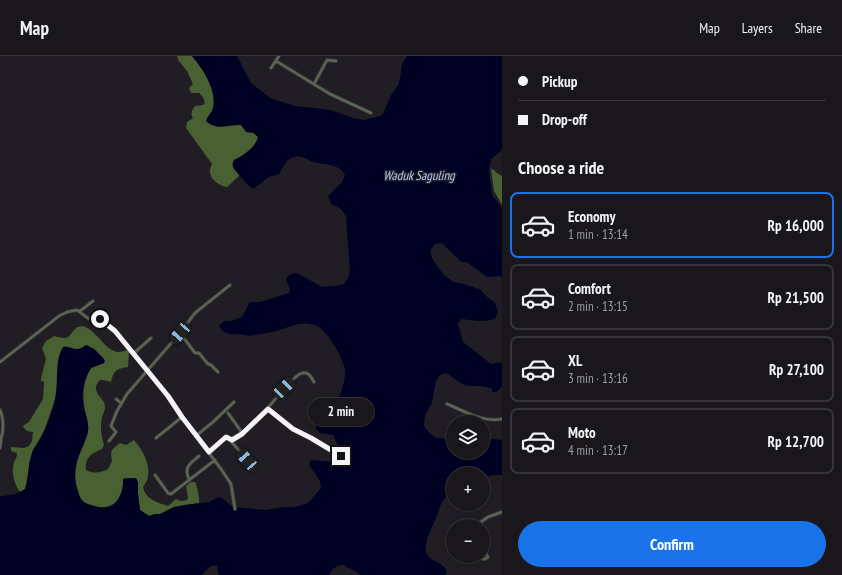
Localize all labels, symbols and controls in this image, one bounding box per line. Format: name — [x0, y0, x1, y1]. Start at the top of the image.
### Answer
text: Map — [20, 16, 49, 40]
text: Map — [699, 19, 720, 37]
text: Layers — [742, 19, 773, 37]
text: Share — [795, 19, 822, 37]
text: Pickup — [542, 72, 577, 91]
text: Drop-off — [542, 110, 587, 129]
text: Choose a ride — [518, 156, 604, 179]
water label: Waduk Saguling — [383, 167, 456, 184]
icon: car — [520, 207, 556, 243]
text: Economy — [568, 207, 616, 226]
text: Rp 16,000 — [768, 216, 824, 235]
text: 1 min · 13:14 — [568, 226, 628, 243]
icon: car — [520, 279, 556, 315]
text: Comfort — [568, 279, 611, 298]
text: Rp 21,500 — [768, 288, 824, 307]
text: 2 min · 13:15 — [568, 298, 628, 315]
route start — [91, 310, 109, 328]
car — [168, 320, 192, 346]
icon: car — [520, 351, 556, 387]
text: XL — [568, 351, 582, 370]
text: Rp 27,100 — [769, 360, 824, 379]
text: 3 min · 13:16 — [568, 370, 628, 387]
car — [271, 375, 297, 401]
callout: 2 min — [308, 398, 374, 426]
text: 2 min — [328, 403, 354, 420]
map controls — [446, 415, 490, 563]
button: layers — [446, 415, 490, 459]
icon: car — [520, 423, 556, 459]
text: Moto — [568, 423, 596, 442]
text: Rp 12,700 — [768, 432, 824, 451]
text: 4 min · 13:17 — [568, 442, 628, 459]
car — [235, 447, 259, 473]
route end — [332, 447, 350, 465]
button: + — [446, 467, 490, 511]
button: − — [446, 519, 490, 563]
button: Confirm — [518, 521, 826, 567]

